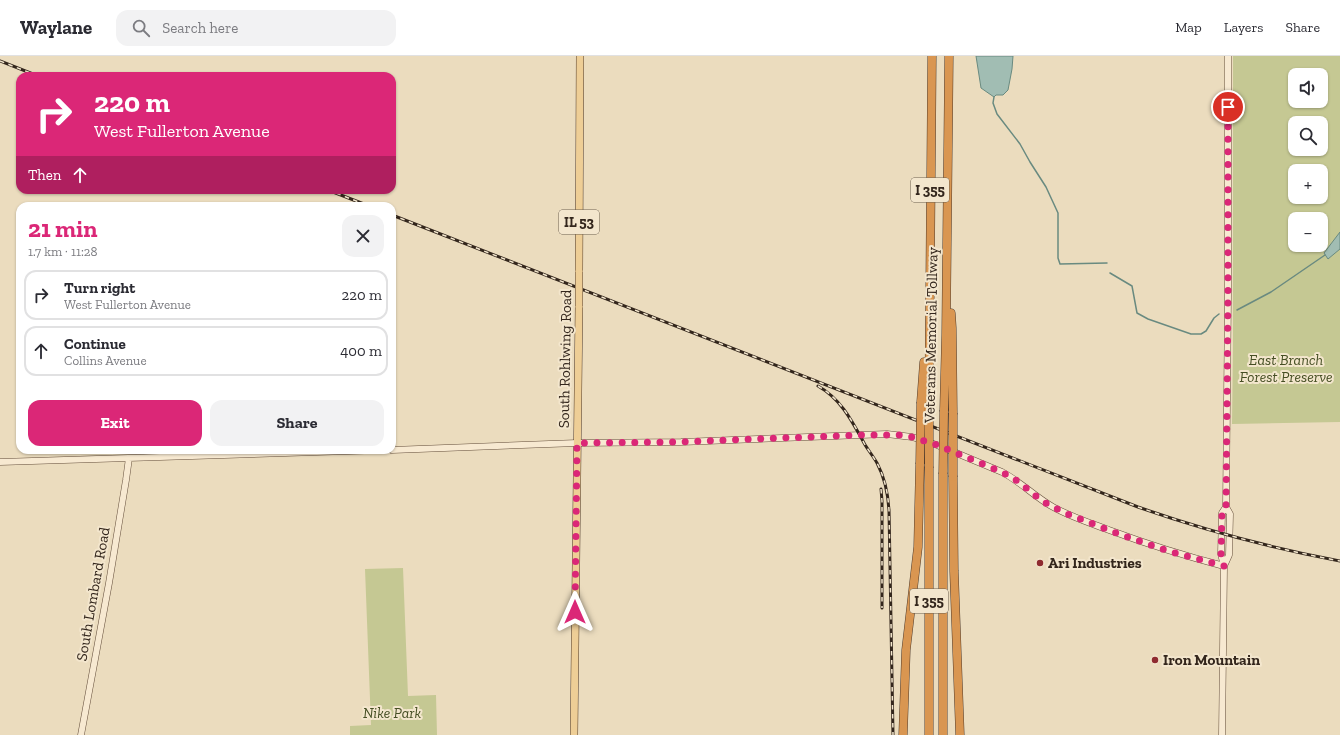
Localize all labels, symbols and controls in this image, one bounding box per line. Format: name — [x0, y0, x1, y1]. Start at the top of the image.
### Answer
search box — [116, 10, 396, 46]
text: Waylane — [20, 16, 92, 39]
icon: search — [130, 17, 152, 39]
text: Search here — [162, 19, 238, 37]
text: Map — [1175, 19, 1202, 36]
text: Layers — [1224, 19, 1263, 36]
text: Share — [1285, 19, 1320, 36]
map controls — [1288, 68, 1328, 252]
button: sound — [1288, 68, 1328, 108]
text: 220 m — [94, 86, 170, 119]
icon: right — [28, 88, 80, 140]
pin — [1211, 90, 1245, 124]
icon: arrive — [1217, 96, 1239, 118]
button: search — [1288, 116, 1328, 156]
text: West Fullerton Avenue — [94, 120, 270, 142]
icon: ahead — [69, 164, 91, 186]
button: + — [1288, 164, 1328, 204]
text: Then — [28, 166, 61, 184]
road number: I 355 — [911, 178, 949, 202]
road number: IL 53 — [559, 210, 599, 234]
button: − — [1288, 212, 1328, 252]
text: 21 min — [28, 214, 98, 243]
button: close — [342, 215, 384, 257]
text: 1.7 km · 11:28 — [28, 244, 98, 259]
street label: Veterans Memorial Tollway — [920, 247, 942, 424]
text: Turn right — [64, 279, 135, 297]
icon: right — [30, 284, 52, 306]
text: 220 m — [342, 286, 382, 304]
street label: South Rohlwing Road — [555, 289, 575, 428]
text: West Fullerton Avenue — [64, 297, 191, 312]
text: Continue — [64, 335, 126, 353]
icon: ahead — [30, 340, 52, 362]
text: 400 m — [340, 342, 382, 360]
park label: East Branch Forest Preserve — [1239, 351, 1333, 386]
text: Collins Avenue — [64, 353, 147, 368]
button: Exit — [28, 400, 202, 446]
button: Share — [210, 400, 384, 446]
street label: South Lombard Road — [72, 525, 114, 662]
place label: Ari Industries — [1048, 554, 1142, 572]
marker: Ari Industries — [1035, 558, 1045, 568]
road number: I 355 — [910, 589, 948, 613]
position arrow — [554, 591, 596, 633]
place label: Iron Mountain — [1163, 651, 1260, 669]
marker: Iron Mountain — [1150, 655, 1160, 665]
park label: Nike Park — [363, 704, 421, 722]

